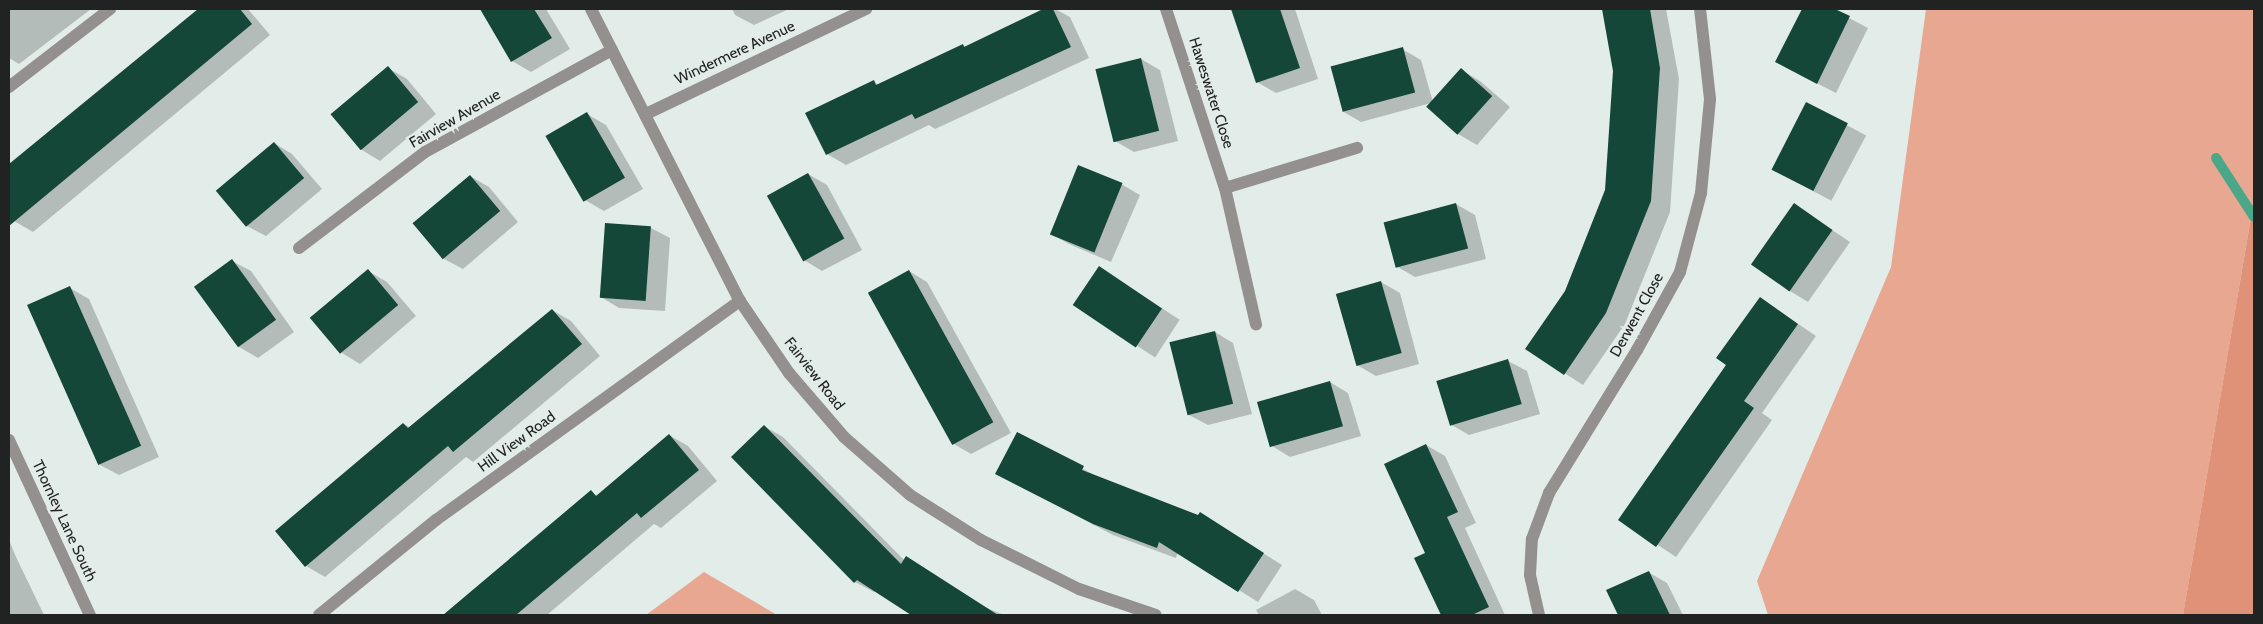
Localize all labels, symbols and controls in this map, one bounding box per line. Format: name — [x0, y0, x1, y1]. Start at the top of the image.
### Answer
street label: Windermere Avenue — [672, 17, 798, 89]
street label: Haweswater Close — [1185, 35, 1237, 151]
street label: Fairview Avenue — [406, 86, 504, 152]
street label: Derwent Close — [1607, 270, 1667, 360]
street label: Fairview Road — [780, 334, 848, 414]
street label: Hill View Road — [475, 408, 559, 476]
street label: Thornley Lane South — [28, 458, 100, 584]

